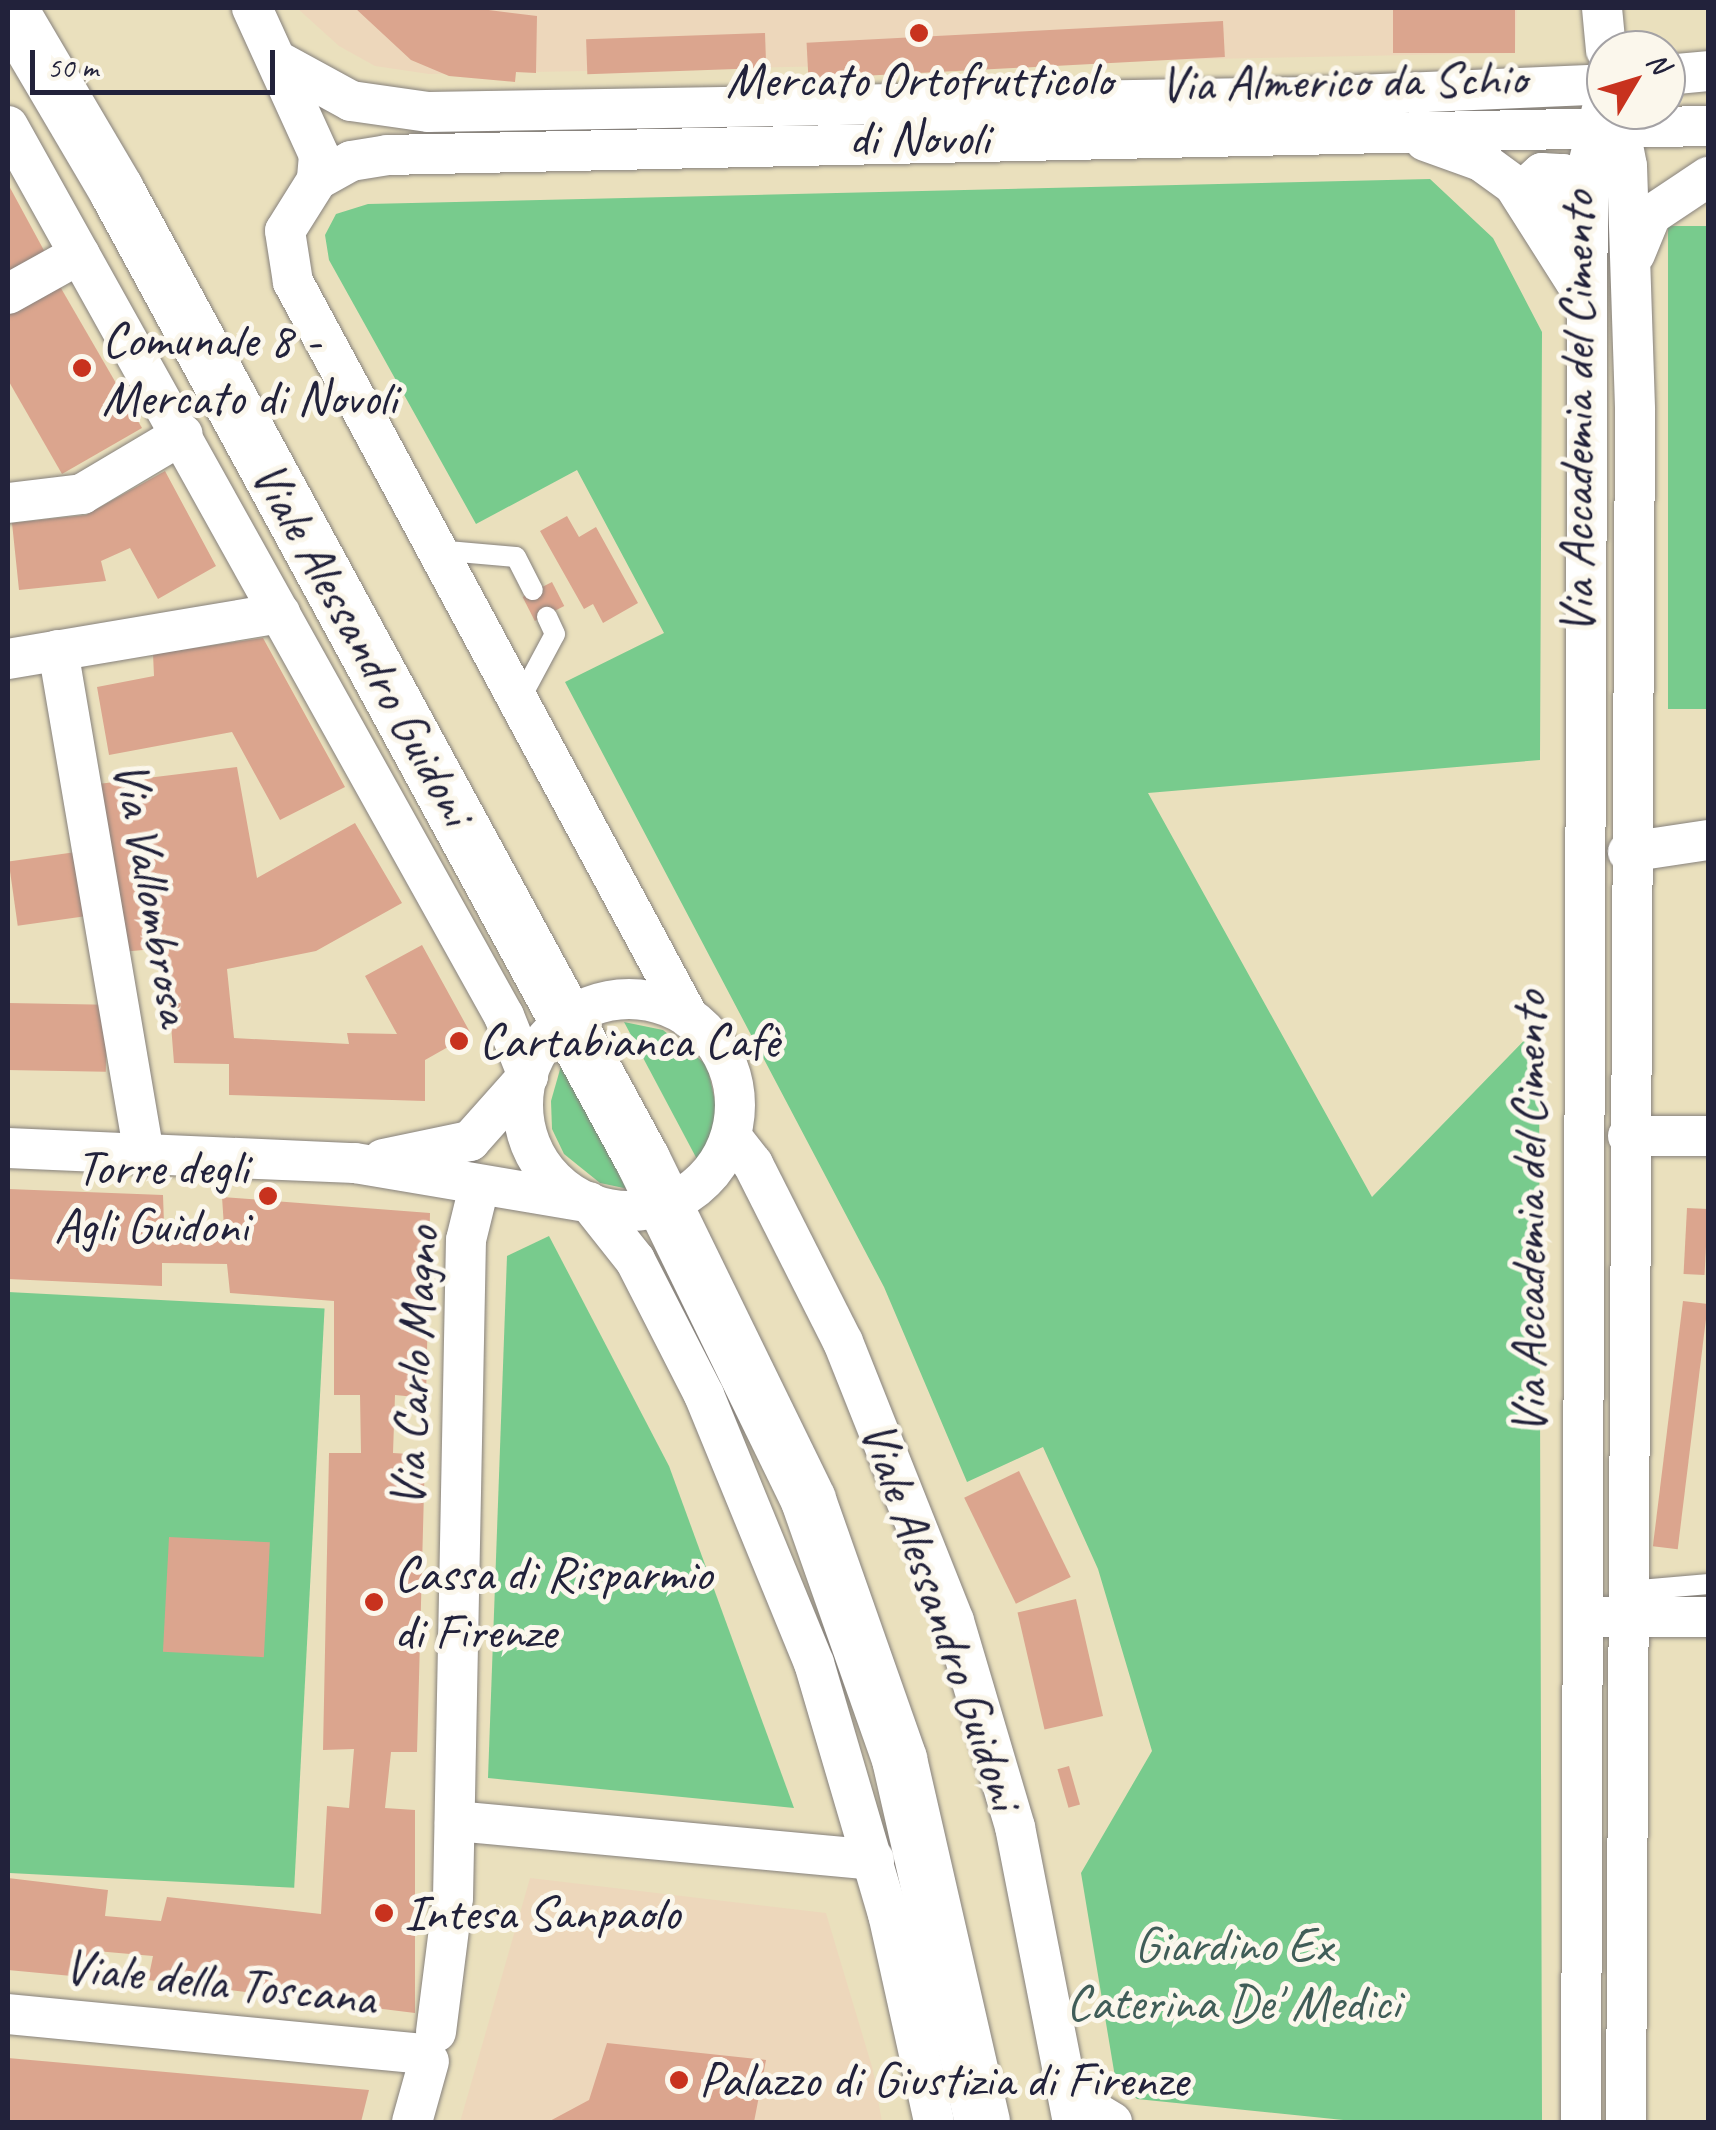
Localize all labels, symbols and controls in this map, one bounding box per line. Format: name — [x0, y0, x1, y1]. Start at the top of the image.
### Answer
marker: Mercato Ortofrutticolo di Novoli — [908, 22, 930, 44]
scale bar — [35, 30, 280, 92]
north arrow — [1586, 30, 1686, 130]
text: N — [1639, 45, 1678, 80]
text: 50 m — [47, 48, 98, 86]
street label: Via Almerico da Schio — [1160, 48, 1526, 114]
place label: Mercato Ortofrutticolo di Novoli — [726, 49, 1112, 166]
street label: Via Accademia del Cimento — [1547, 190, 1607, 636]
place label: Comunale 8 - Mercato di Novoli — [102, 309, 397, 426]
marker: Comunale 8 - Mercato di Novoli — [71, 357, 93, 379]
street label: Viale Alessandro Guidoni — [238, 451, 488, 835]
street label: Via Vallombrosa — [100, 755, 206, 1031]
street label: Via Accademia del Cimento — [1499, 990, 1559, 1436]
place label: Cartabianca Cafè — [479, 1011, 780, 1071]
marker: Cartabianca Cafè — [448, 1030, 470, 1052]
place label: Torre degli Agli Guidoni — [54, 1137, 248, 1254]
marker: Torre degli Agli Guidoni — [257, 1185, 279, 1207]
street label: Via Carlo Magno — [377, 1224, 451, 1510]
street label: Viale Alessandro Guidoni — [848, 1413, 1036, 1817]
place label: Cassa di Risparmio di Firenze — [394, 1543, 712, 1660]
marker: Cassa di Risparmio di Firenze — [363, 1591, 385, 1613]
place label: Intesa Sanpaolo — [404, 1883, 679, 1943]
marker: Intesa Sanpaolo — [373, 1902, 395, 1924]
park label: Giardino Ex Caterina De' Medici — [1066, 1914, 1400, 2032]
street label: Viale della Toscana — [63, 1936, 377, 2028]
place label: Palazzo di Giustizia di Firenze — [699, 2050, 1188, 2110]
marker: Palazzo di Giustizia di Firenze — [668, 2069, 690, 2091]

